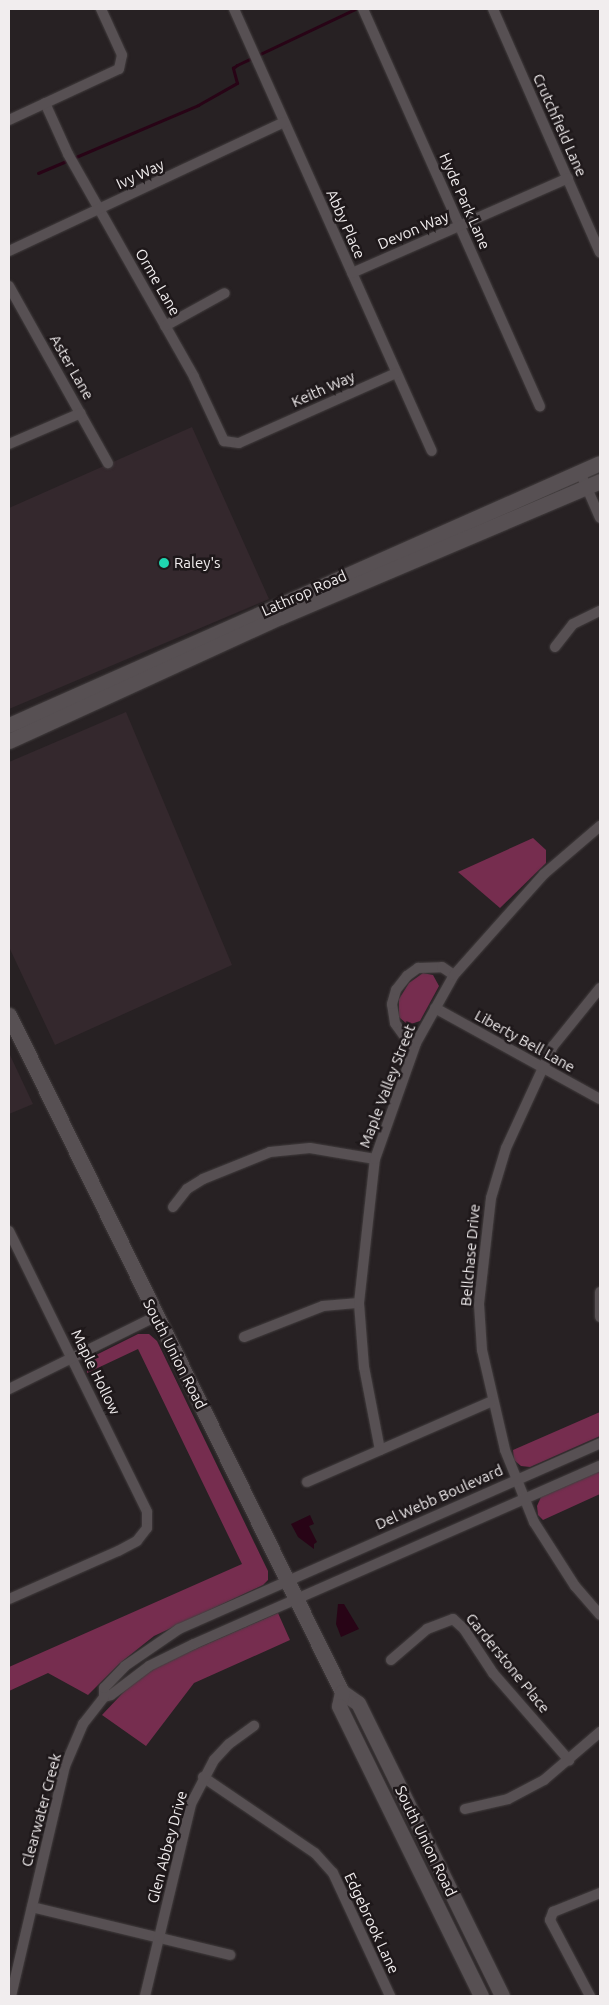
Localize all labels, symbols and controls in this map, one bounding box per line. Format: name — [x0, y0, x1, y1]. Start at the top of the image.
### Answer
street label: Crutchfield Lane — [529, 71, 591, 179]
street label: Hyde Park Lane — [436, 150, 494, 252]
street label: Ivy Way — [113, 155, 167, 193]
street label: Abby Place — [323, 187, 369, 261]
street label: Devon Way — [375, 207, 451, 253]
street label: Orme Lane — [132, 245, 184, 319]
street label: Aster Lane — [46, 331, 98, 403]
street label: Keith Way — [289, 367, 357, 411]
place label: Raley's — [174, 554, 221, 572]
marker: Raley's — [158, 557, 170, 569]
street label: Lathrop Road — [259, 566, 349, 620]
street label: Liberty Bell Lane — [472, 1006, 578, 1076]
street label: Maple Valley Street — [355, 1022, 419, 1150]
street label: Bellchase Drive — [457, 1203, 483, 1307]
street label: South Union Road — [140, 1296, 210, 1412]
street label: Maple Hollow — [68, 1326, 124, 1418]
street label: Del Webb Boulevard — [372, 1461, 506, 1533]
street label: Garderstone Place — [462, 1609, 554, 1717]
street label: Clearwater Creek — [17, 1751, 65, 1869]
street label: South Union Road — [391, 1783, 461, 1899]
street label: Glen Abbey Drive — [143, 1789, 191, 1905]
street label: Edgebrook Lane — [341, 1870, 403, 1976]

